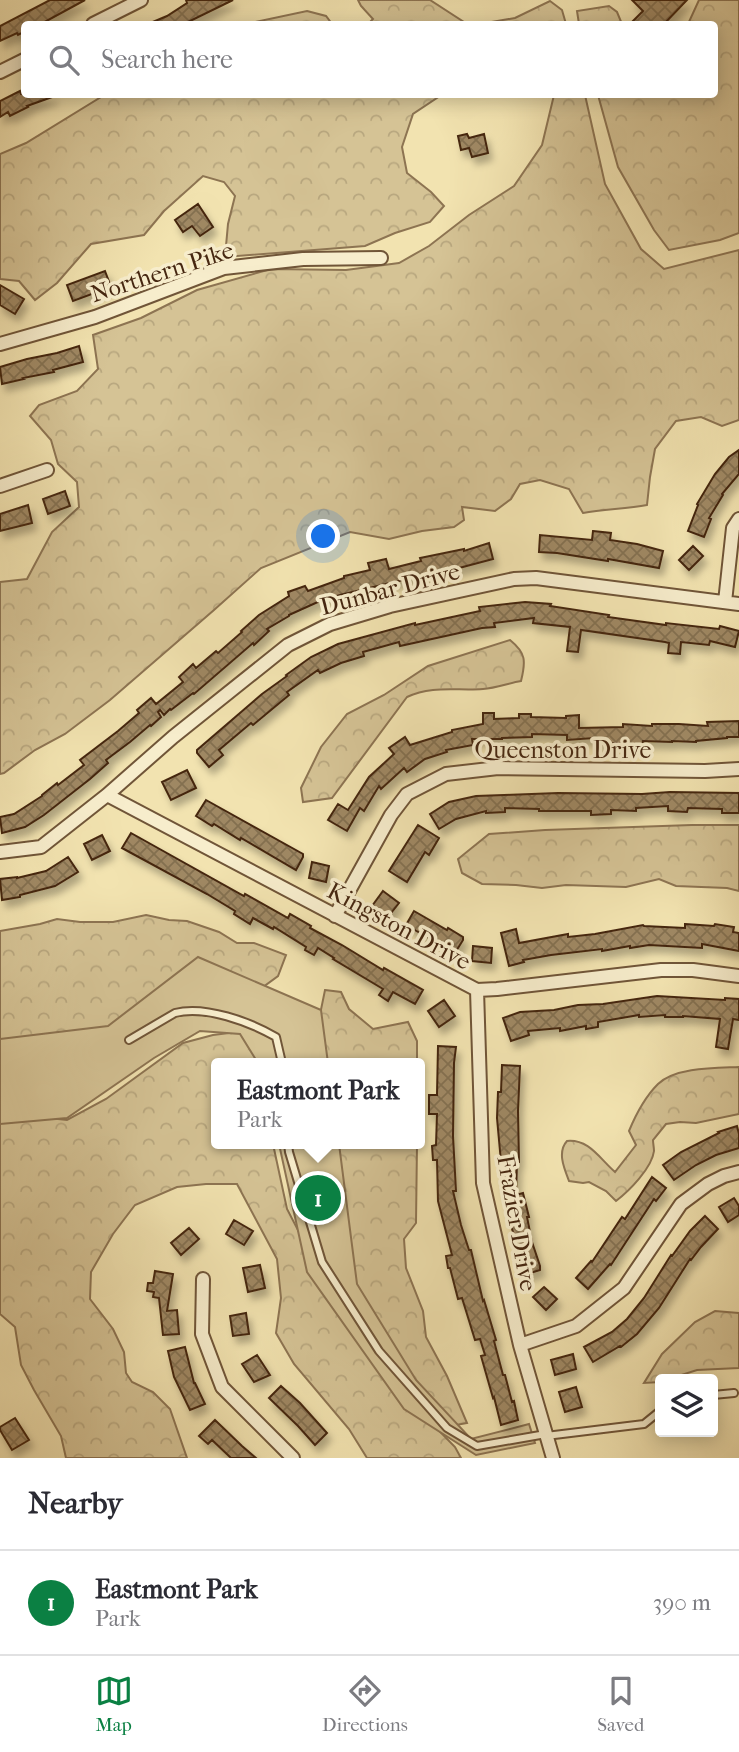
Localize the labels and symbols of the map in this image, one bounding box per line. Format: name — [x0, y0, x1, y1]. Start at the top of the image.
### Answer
street label: Northern Pike — [87, 236, 237, 308]
your location — [306, 519, 340, 553]
street label: Dunbar Drive — [317, 557, 463, 621]
street label: Queenston Drive — [475, 736, 652, 764]
street label: Kingston Drive — [322, 876, 476, 976]
street label: Frazier Drive — [491, 1153, 543, 1293]
pin: 1 — [295, 1172, 341, 1224]

